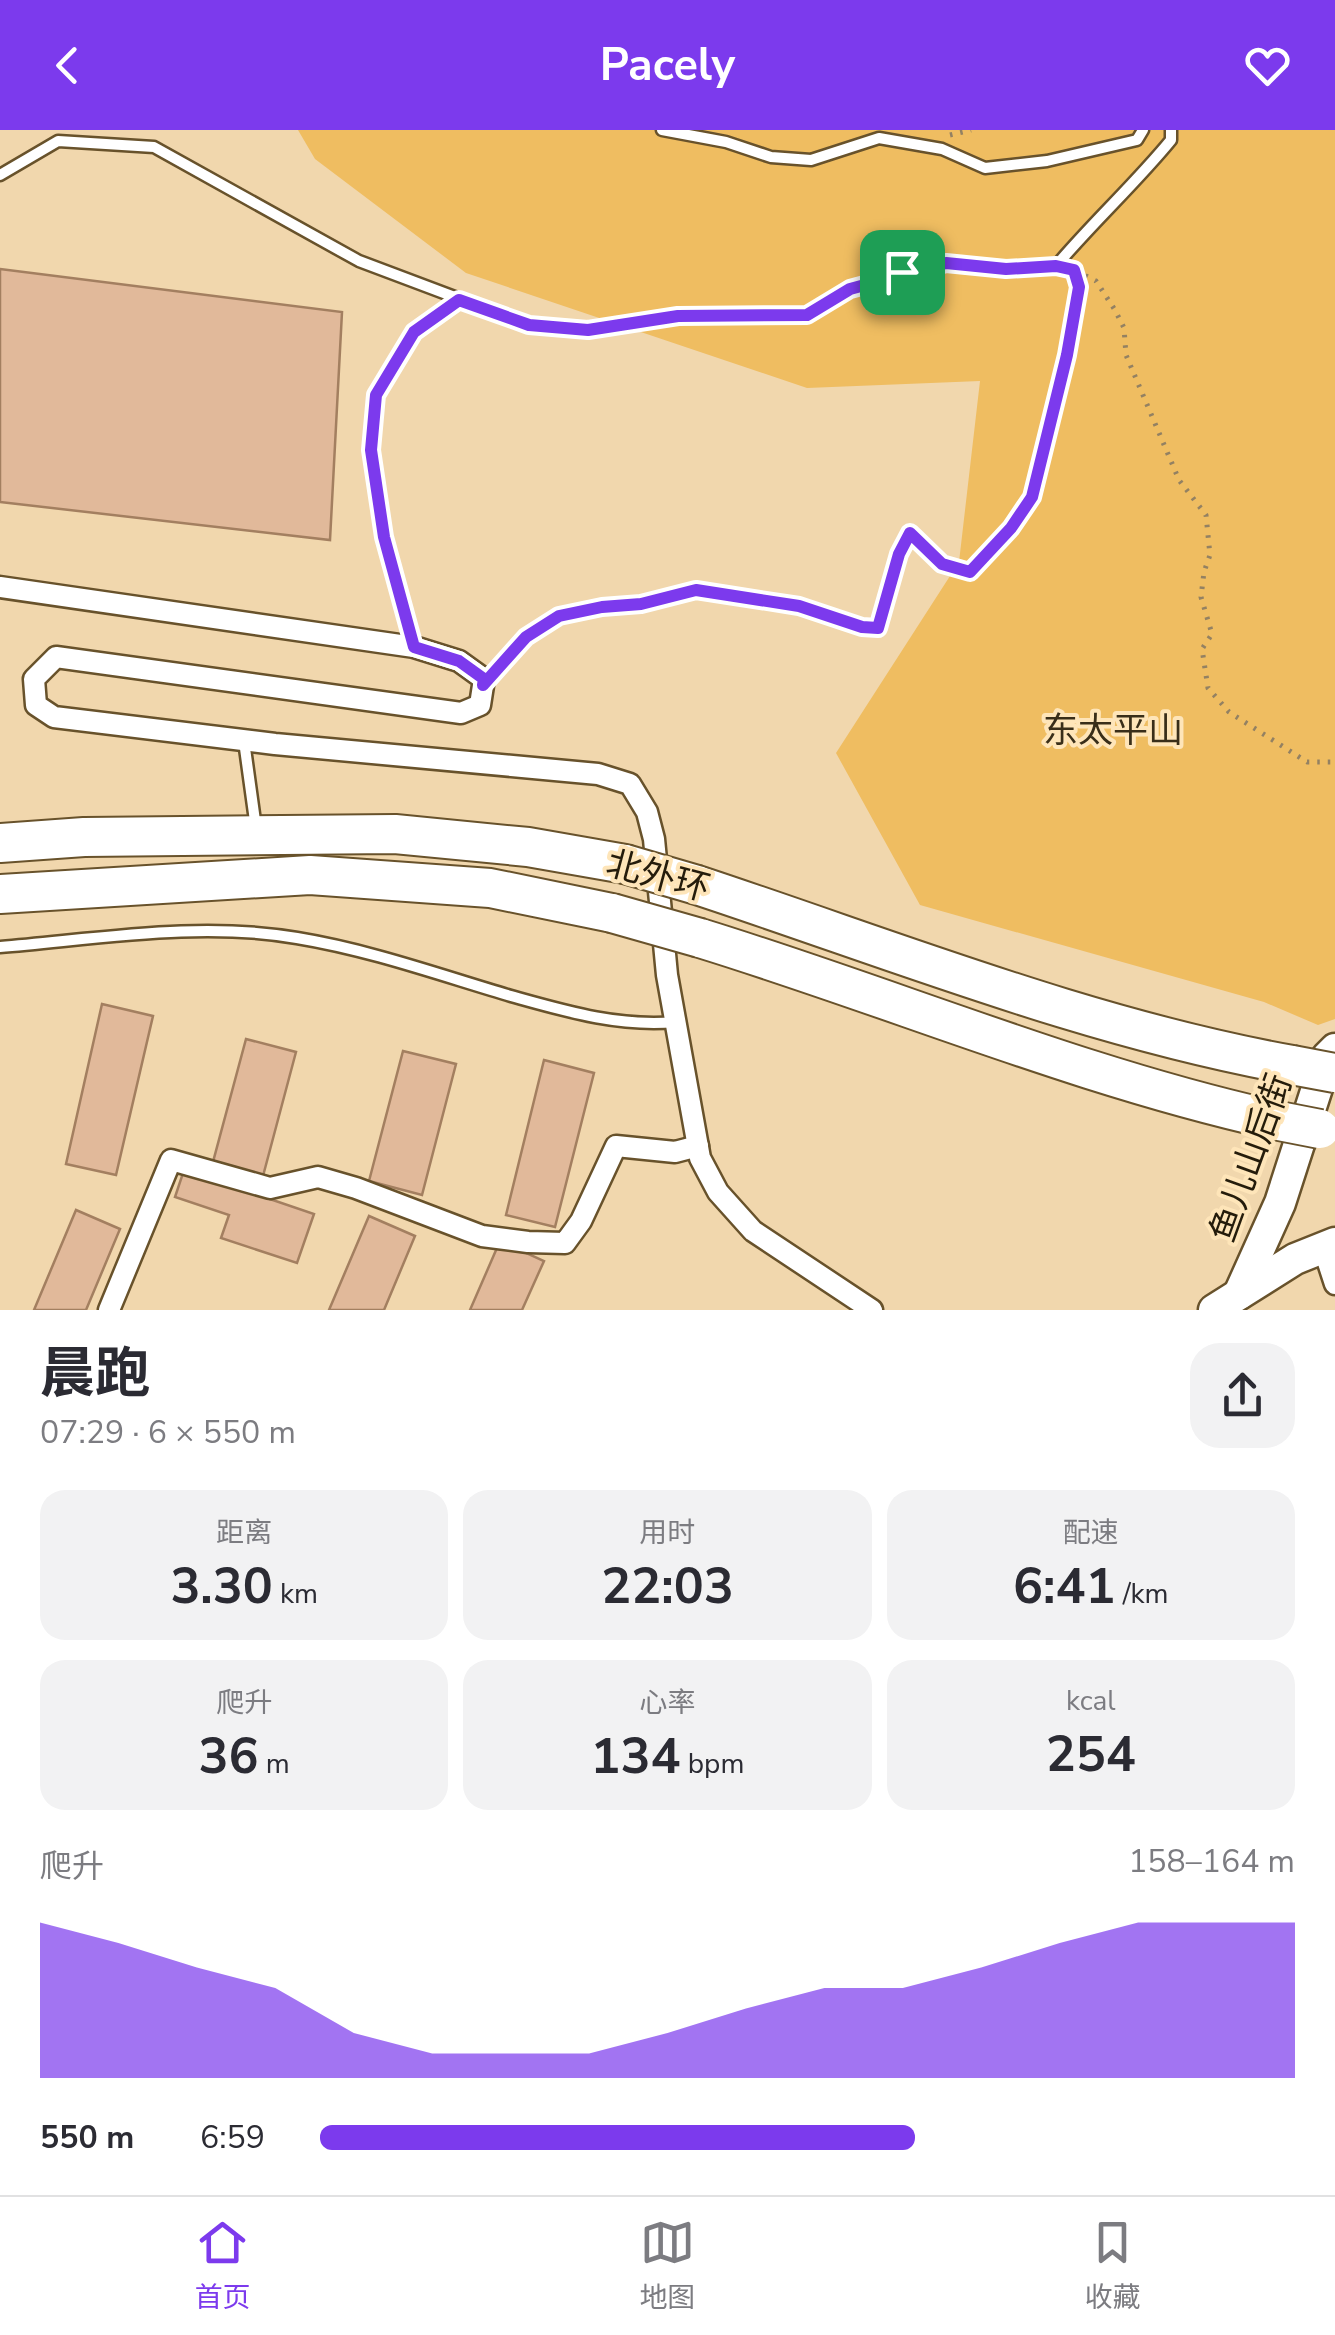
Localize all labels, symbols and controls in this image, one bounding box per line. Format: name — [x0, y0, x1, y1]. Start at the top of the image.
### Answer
text: Pacely — [600, 35, 735, 96]
icon: back — [40, 38, 95, 93]
icon: heart — [1240, 38, 1295, 93]
pin — [860, 230, 945, 315]
icon: arrive — [875, 245, 930, 300]
park label: 东太平山 — [1043, 707, 1183, 754]
street label: 北外环 — [601, 840, 715, 912]
street label: 鱼儿山后街 — [1199, 1068, 1303, 1248]
text: 晨跑 — [40, 1336, 150, 1411]
button: share — [1190, 1343, 1295, 1448]
text: 07:29 · 6 × 550 m — [40, 1411, 296, 1454]
text: 距离 — [216, 1514, 272, 1552]
text: 用时 — [639, 1514, 696, 1552]
text: 配速 — [1063, 1514, 1119, 1552]
text: 3.30 — [170, 1552, 273, 1621]
text: 22:03 — [601, 1552, 734, 1621]
text: 6:41 — [1013, 1552, 1116, 1621]
text: km — [273, 1575, 318, 1613]
text: /km — [1116, 1575, 1169, 1613]
text: kcal — [1066, 1682, 1116, 1720]
text: 爬升 — [216, 1684, 272, 1722]
text: 心率 — [639, 1684, 696, 1722]
text: 254 — [1046, 1720, 1136, 1789]
text: 36 — [199, 1722, 259, 1791]
text: 134 — [591, 1722, 681, 1791]
text: m — [259, 1745, 290, 1783]
text: bpm — [681, 1745, 744, 1783]
text: 158–164 m — [1128, 1840, 1295, 1883]
text: 爬升 — [40, 1845, 104, 1888]
text: 550 m — [40, 2116, 134, 2159]
text: 6:59 — [200, 2116, 265, 2159]
tab: 首页 — [194, 2215, 251, 2317]
tab: 地图 — [639, 2215, 696, 2317]
tab: 收藏 — [1084, 2215, 1141, 2317]

